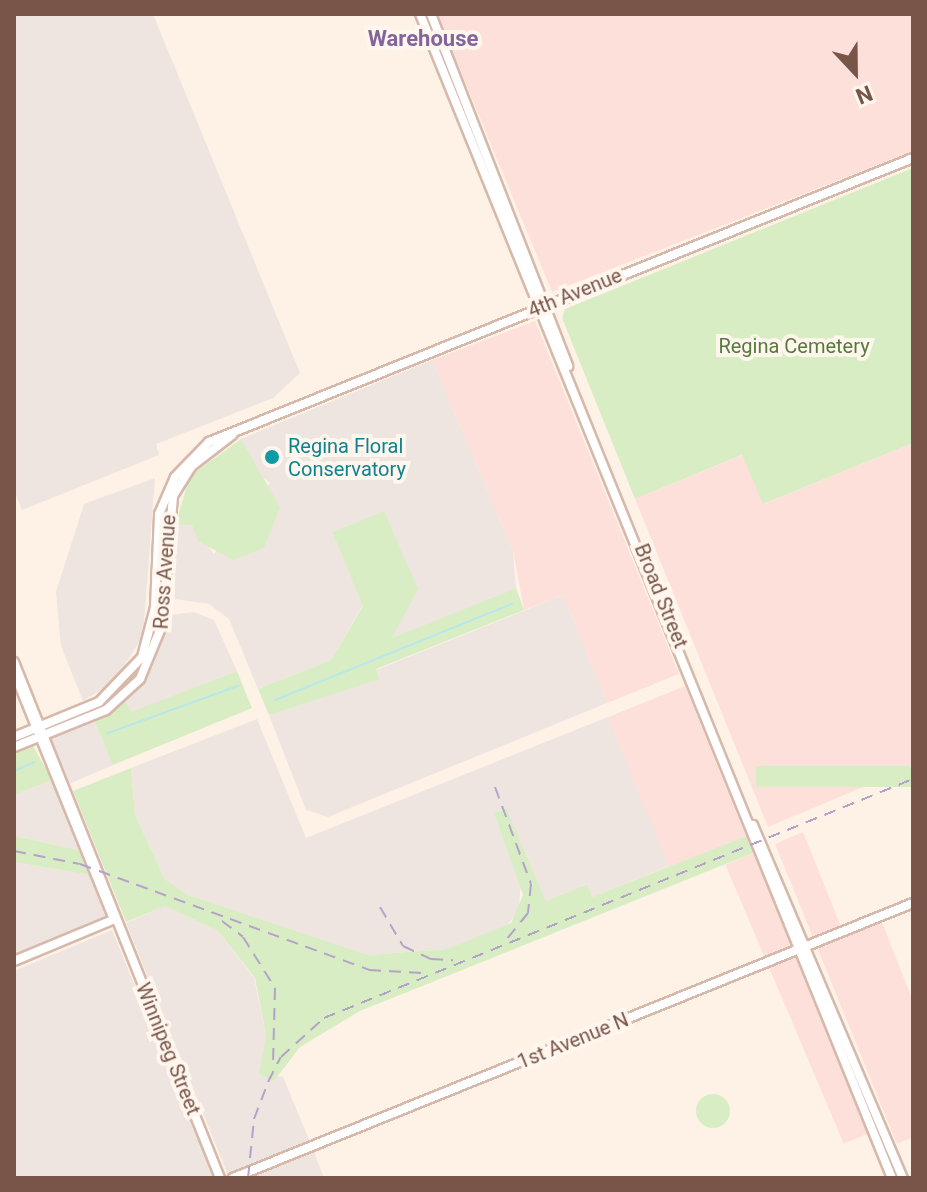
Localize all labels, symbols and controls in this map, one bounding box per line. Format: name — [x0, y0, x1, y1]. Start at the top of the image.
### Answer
district label: Warehouse — [368, 26, 478, 52]
north arrow — [815, 32, 895, 112]
text: N — [852, 80, 876, 109]
street label: 4th Avenue — [525, 263, 625, 323]
park label: Regina Cemetery — [718, 334, 870, 358]
place label: Regina Floral Conservatory — [288, 434, 406, 481]
marker: Regina Floral Conservatory — [263, 448, 281, 466]
street label: Ross Avenue — [149, 514, 181, 630]
street label: Broad Street — [629, 540, 693, 652]
street label: Winnipeg Street — [131, 979, 205, 1119]
street label: 1st Avenue N — [514, 1008, 632, 1074]

